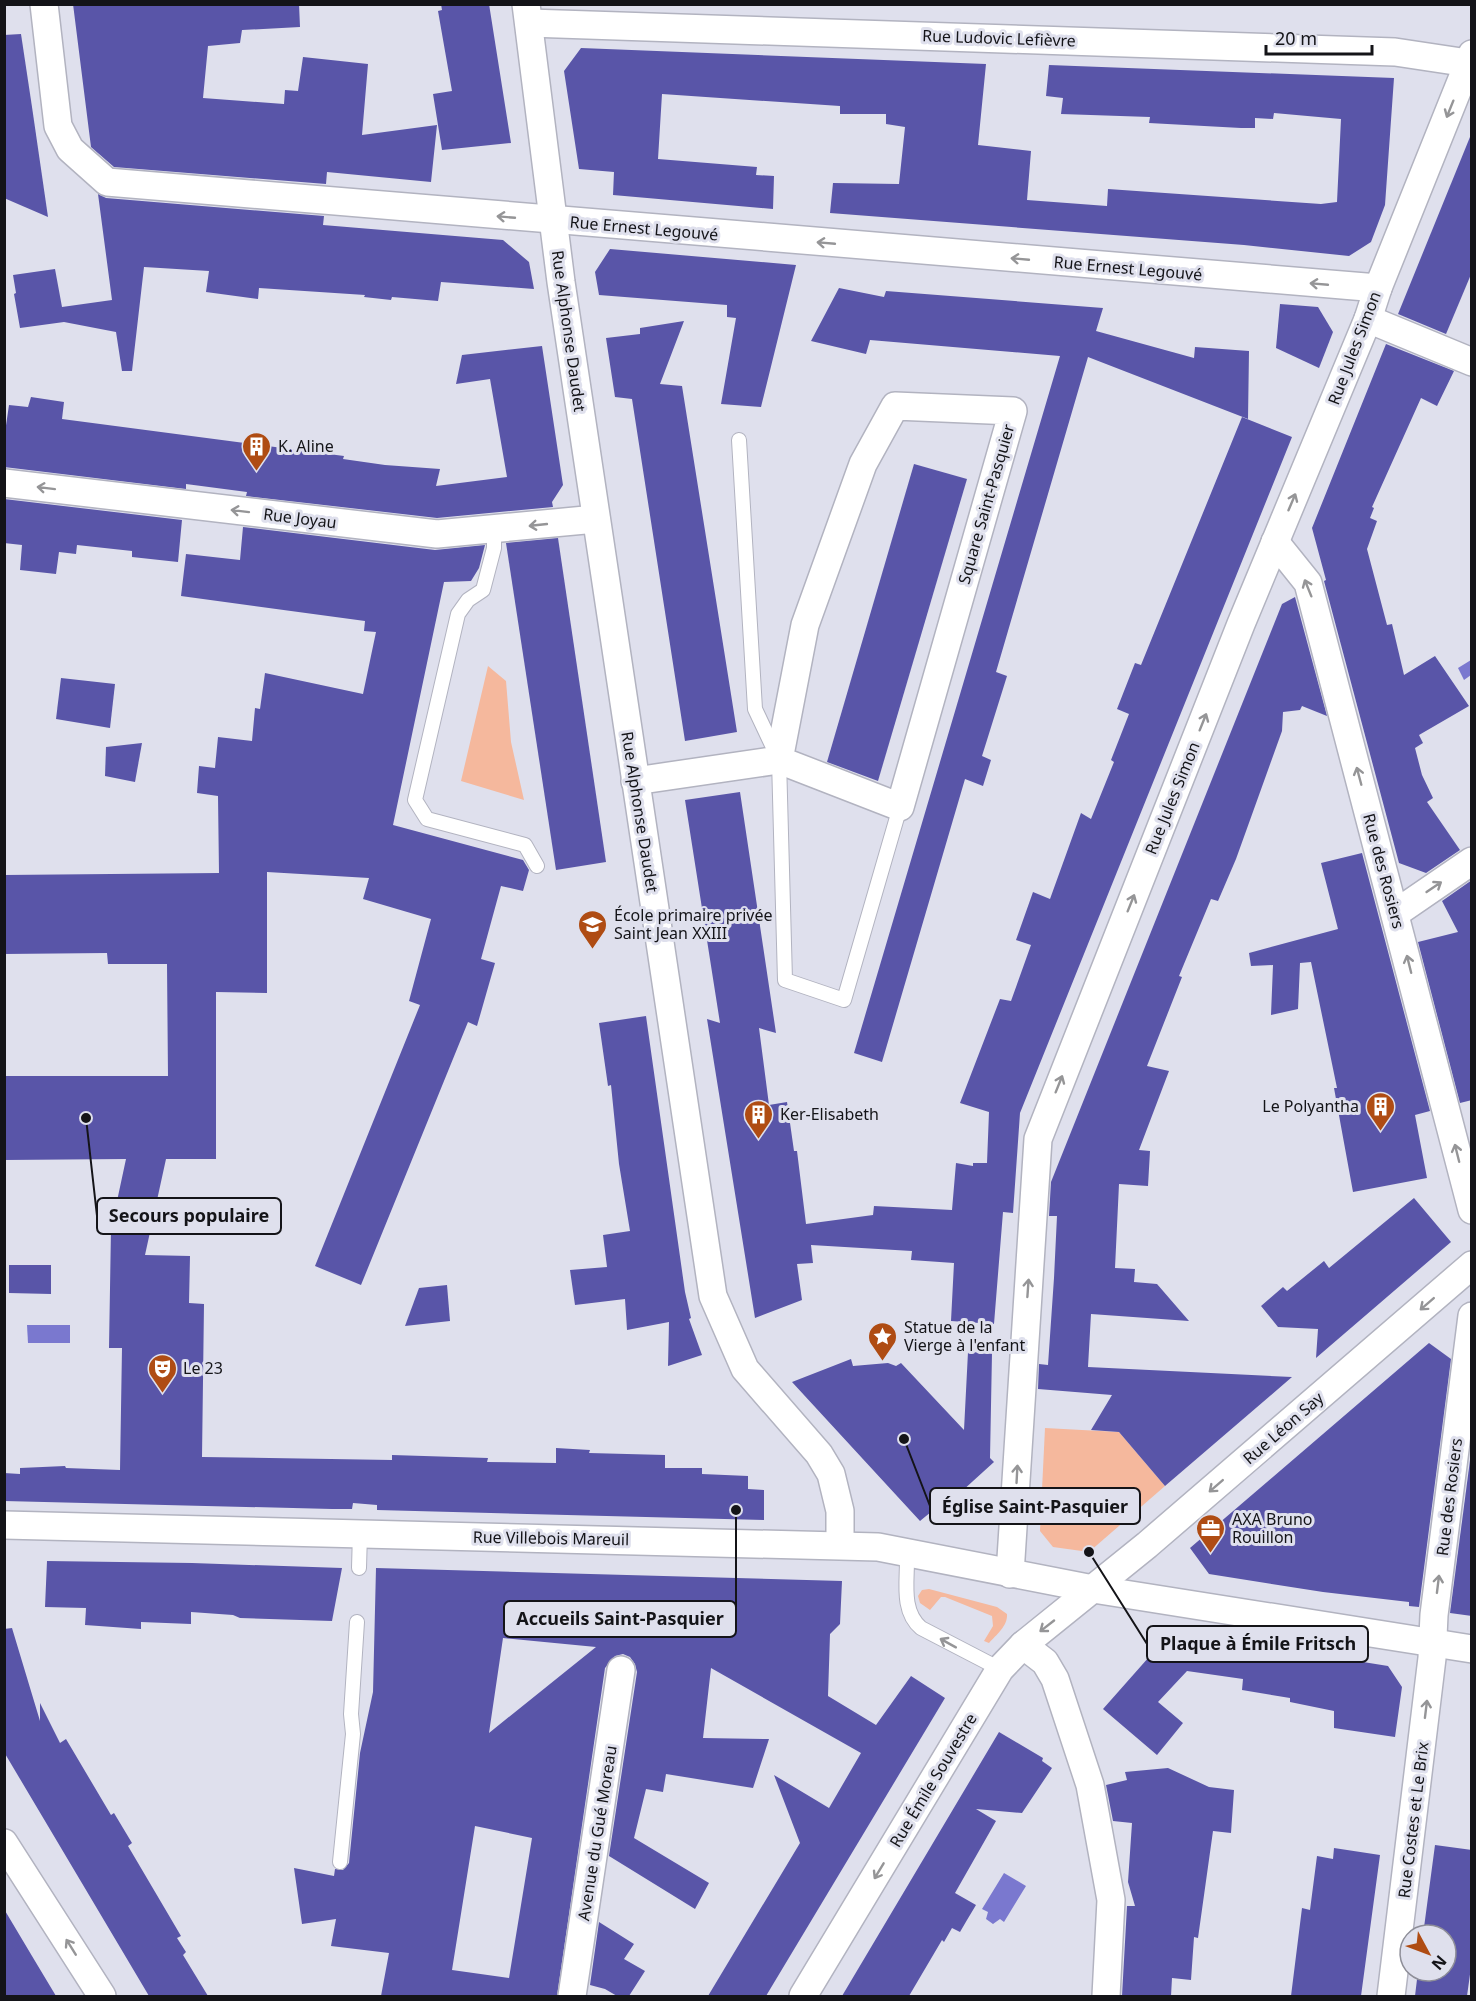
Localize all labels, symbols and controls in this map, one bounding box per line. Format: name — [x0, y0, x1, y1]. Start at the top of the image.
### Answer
scale bar — [1266, 18, 1372, 56]
street label: Rue Ludovic Lefièvre — [922, 24, 1076, 52]
text: 20 m — [1275, 26, 1317, 50]
one-way arrow — [1444, 99, 1455, 117]
one-way arrow — [497, 211, 517, 222]
street label: Rue Ernest Legouvé — [569, 211, 719, 245]
one-way arrow — [817, 237, 837, 248]
street label: Rue Alphonse Daudet — [547, 249, 591, 413]
street label: Rue Ernest Legouvé — [1053, 251, 1203, 285]
one-way arrow — [1011, 253, 1031, 264]
one-way arrow — [1310, 278, 1330, 289]
street label: Rue Jules Simon — [1322, 288, 1386, 408]
street label: Square Saint-Pasquier — [953, 421, 1019, 587]
building icon: K. Aline — [241, 430, 273, 472]
place label: K. Aline — [278, 435, 334, 457]
one-way arrow — [37, 482, 57, 493]
one-way arrow — [1287, 493, 1298, 512]
street label: Rue Joyau — [262, 503, 338, 533]
one-way arrow — [231, 505, 250, 516]
one-way arrow — [529, 519, 549, 530]
one-way arrow — [1302, 579, 1313, 598]
one-way arrow — [1198, 713, 1209, 731]
street label: Rue Alphonse Daudet — [616, 730, 664, 894]
street label: Rue Jules Simon — [1139, 738, 1205, 858]
one-way arrow — [1353, 767, 1364, 786]
street label: Rue des Rosiers — [1358, 811, 1410, 931]
one-way arrow — [1425, 881, 1441, 893]
one-way arrow — [1126, 894, 1137, 913]
place label: École primaire privée Saint Jean XXIII — [614, 904, 772, 944]
school or university icon: École primaire privée Saint Jean XXIII — [577, 908, 609, 950]
one-way arrow — [1402, 955, 1414, 974]
one-way arrow — [1054, 1076, 1065, 1094]
building icon: Le Polyantha — [1364, 1090, 1396, 1132]
place label: Le Polyantha — [1262, 1095, 1359, 1117]
building icon: Ker-Elisabeth — [743, 1098, 775, 1140]
place label: Ker-Elisabeth — [780, 1103, 879, 1125]
one-way arrow — [1451, 1144, 1462, 1163]
callout: Secours populaire — [97, 1198, 281, 1234]
text: Secours populaire — [109, 1203, 269, 1227]
one-way arrow — [1023, 1278, 1034, 1298]
one-way arrow — [1419, 1297, 1435, 1310]
place label: Statue de la Vierge à l'enfant — [904, 1316, 1025, 1356]
place icon: Statue de la Vierge à l'enfant — [867, 1320, 899, 1362]
theatre icon: Le 23 — [146, 1352, 178, 1394]
place label: Le 23 — [183, 1357, 223, 1379]
street label: Rue Léon Say — [1238, 1386, 1329, 1469]
street label: Rue des Rosiers — [1431, 1437, 1467, 1557]
one-way arrow — [1011, 1464, 1022, 1484]
one-way arrow — [1208, 1479, 1224, 1492]
callout: Église Saint-Pasquier — [930, 1488, 1140, 1524]
text: Église Saint-Pasquier — [942, 1494, 1128, 1518]
place label: AXA Bruno Rouillon — [1232, 1508, 1312, 1548]
office icon: AXA Bruno Rouillon — [1195, 1512, 1227, 1554]
street label: Rue Villebois Mareuil — [473, 1526, 629, 1550]
one-way arrow — [1432, 1575, 1443, 1595]
callout: Accueils Saint-Pasquier — [504, 1601, 736, 1637]
text: Accueils Saint-Pasquier — [516, 1606, 724, 1630]
one-way arrow — [1040, 1619, 1056, 1632]
callout: Plaque à Émile Fritsch — [1147, 1626, 1368, 1662]
text: Plaque à Émile Fritsch — [1160, 1631, 1356, 1655]
one-way arrow — [939, 1637, 957, 1648]
one-way arrow — [1421, 1700, 1432, 1720]
street label: Rue Émile Souvestre — [884, 1709, 982, 1851]
street label: Rue Costes et Le Brix — [1393, 1740, 1434, 1899]
street label: Avenue du Gué Moreau — [572, 1744, 622, 1922]
one-way arrow — [872, 1862, 884, 1879]
north arrow — [1398, 1923, 1458, 1983]
one-way arrow — [65, 1938, 78, 1955]
text: N — [1427, 1951, 1452, 1975]

